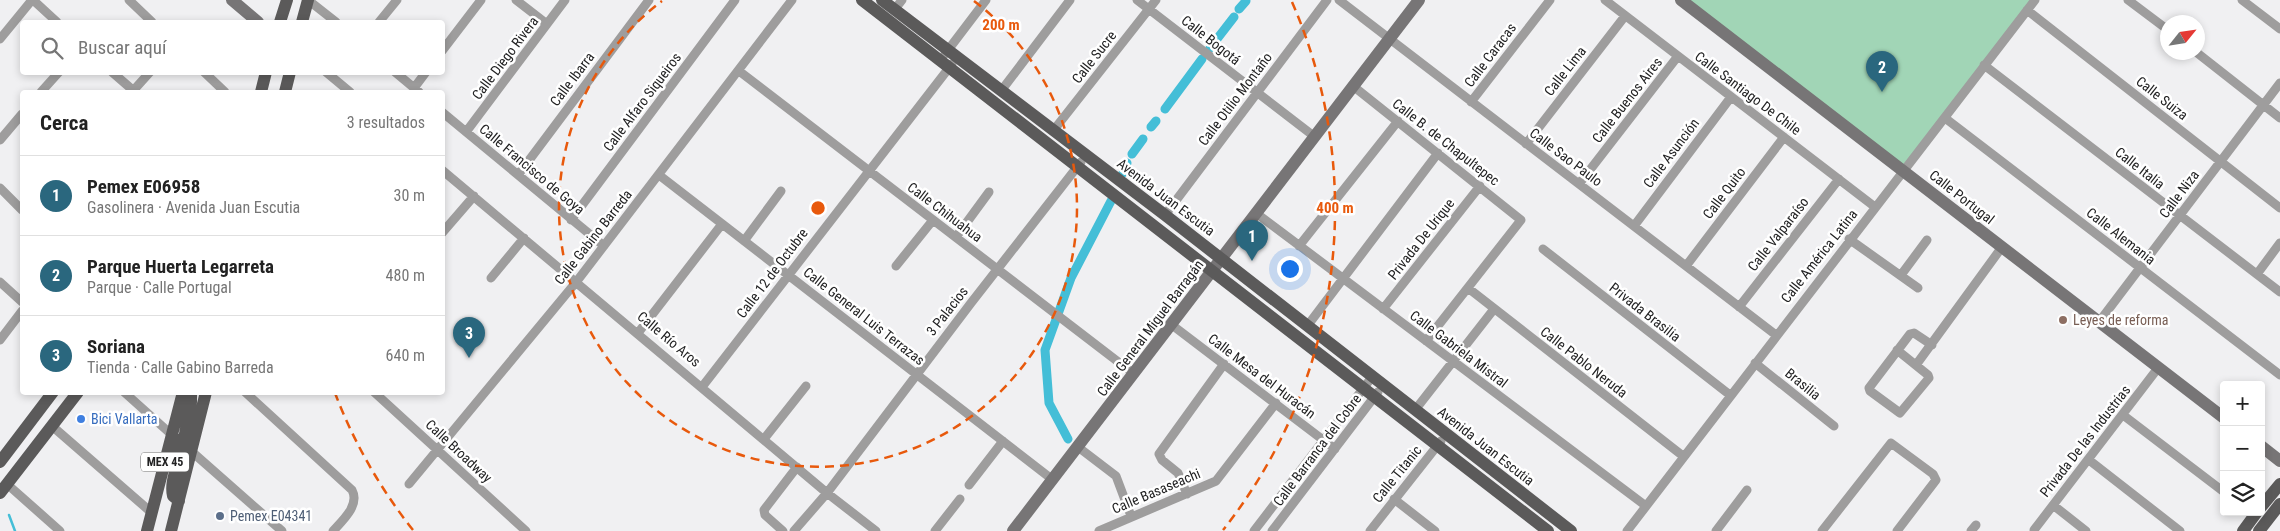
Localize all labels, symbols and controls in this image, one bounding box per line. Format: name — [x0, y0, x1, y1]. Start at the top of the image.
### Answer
street label: Calle Bogotá — [1178, 12, 1244, 68]
street label: Calle Diego Rivera — [469, 13, 541, 103]
north arrow — [2160, 15, 2205, 60]
text: 200 m — [982, 16, 1020, 34]
search box — [20, 20, 445, 75]
street label: Calle Caracas — [1461, 20, 1519, 90]
street label: Calle Sucre — [1069, 27, 1120, 86]
icon: search — [38, 34, 66, 62]
text: Buscar aquí — [78, 36, 167, 59]
street label: Calle Lima — [1541, 43, 1589, 99]
street label: Calle Santiago De Chile — [1692, 48, 1804, 138]
street label: Calle Ibarra — [547, 49, 597, 109]
street label: Calle Otilio Montaño — [1195, 49, 1275, 149]
street label: Calle Alfaro Siqueiros — [600, 50, 684, 154]
pin: 2 — [1866, 51, 1898, 92]
street label: Calle Buenos Aires — [1589, 54, 1665, 146]
street label: Calle Suiza — [2133, 73, 2191, 123]
street label: Calle B. de Chapultepec — [1389, 95, 1503, 189]
text: Cerca — [40, 111, 88, 135]
text: 3 resultados — [347, 113, 425, 132]
street label: Calle Asunción — [1640, 115, 1702, 191]
street label: Calle Francisco de Goya — [476, 120, 588, 218]
street label: Calle Sao Paulo — [1527, 125, 1605, 189]
street label: Calle Italia — [2112, 144, 2168, 192]
street label: Avenida Juan Escutia — [1114, 155, 1218, 239]
street label: Calle Quito — [1699, 164, 1749, 222]
street label: Calle Portugal — [1926, 167, 1998, 227]
street label: Calle Niza — [2156, 167, 2202, 221]
text: Pemex E06958 — [87, 175, 200, 198]
street label: Calle Chihuahua — [905, 179, 985, 245]
text: 1 — [52, 186, 60, 205]
text: 30 m — [393, 186, 425, 205]
street label: Calle Gabino Barreda — [551, 186, 635, 288]
street label: Calle Valparaíso — [1744, 194, 1812, 274]
street label: Privada De Urique — [1384, 195, 1458, 283]
text: Gasolinera · Avenida Juan Escutia — [87, 198, 300, 217]
centre of rings — [809, 199, 827, 217]
text: 400 m — [1316, 199, 1354, 217]
street label: Calle Alemania — [2084, 204, 2158, 268]
street label: Calle América Latina — [1778, 206, 1860, 306]
pin: 1 — [1236, 220, 1268, 261]
street label: Calle 12 de Octubre — [733, 225, 811, 321]
text: Parque Huerta Legarreta — [87, 255, 274, 278]
your location — [1277, 256, 1303, 282]
street label: Calle General Miguel Barragán — [1094, 257, 1206, 399]
street label: Calle General Luis Terrazas — [800, 264, 928, 368]
text: 2 — [52, 266, 60, 285]
text: 480 m — [386, 266, 425, 285]
text: Parque · Calle Portugal — [87, 278, 232, 297]
street label: Privada Brasilia — [1606, 279, 1684, 345]
street label: 3 Palacios — [923, 283, 971, 339]
street label: Calle Gabriela Mistral — [1407, 307, 1511, 391]
street label: Calle Río Aros — [634, 308, 704, 370]
place label: Leyes de reforma — [2073, 312, 2168, 328]
marker: Leyes de reforma — [2057, 314, 2069, 326]
pin: 3 — [453, 317, 485, 358]
street label: Calle Pablo Neruda — [1538, 323, 1630, 401]
street label: Calle Mesa del Huracán — [1205, 330, 1319, 422]
text: Soriana — [87, 335, 145, 358]
text: 3 — [52, 346, 60, 365]
text: 640 m — [386, 346, 425, 365]
text: Tienda · Calle Gabino Barreda — [87, 358, 274, 377]
street label: Brasilia — [1782, 365, 1824, 403]
map controls — [2220, 381, 2265, 516]
button: + — [2220, 381, 2265, 426]
street label: Privada De las Industrias — [2036, 382, 2134, 500]
street label: Calle Barranca del Cobre — [1270, 391, 1365, 509]
street label: Avenida Juan Escutia — [1435, 403, 1537, 489]
place label: Bici Vallarta — [91, 411, 158, 427]
marker: Bici Vallarta — [75, 413, 87, 425]
street label: Calle Broadway — [423, 416, 496, 486]
button: − — [2220, 426, 2265, 471]
street label: Calle Titanic — [1369, 442, 1425, 506]
road number: MEX 45 — [141, 452, 189, 472]
street label: Calle Basaseachi — [1109, 465, 1203, 517]
button: layers — [2220, 471, 2265, 516]
place label: Pemex E04341 — [230, 508, 312, 524]
marker: Pemex E04341 — [214, 510, 226, 522]

